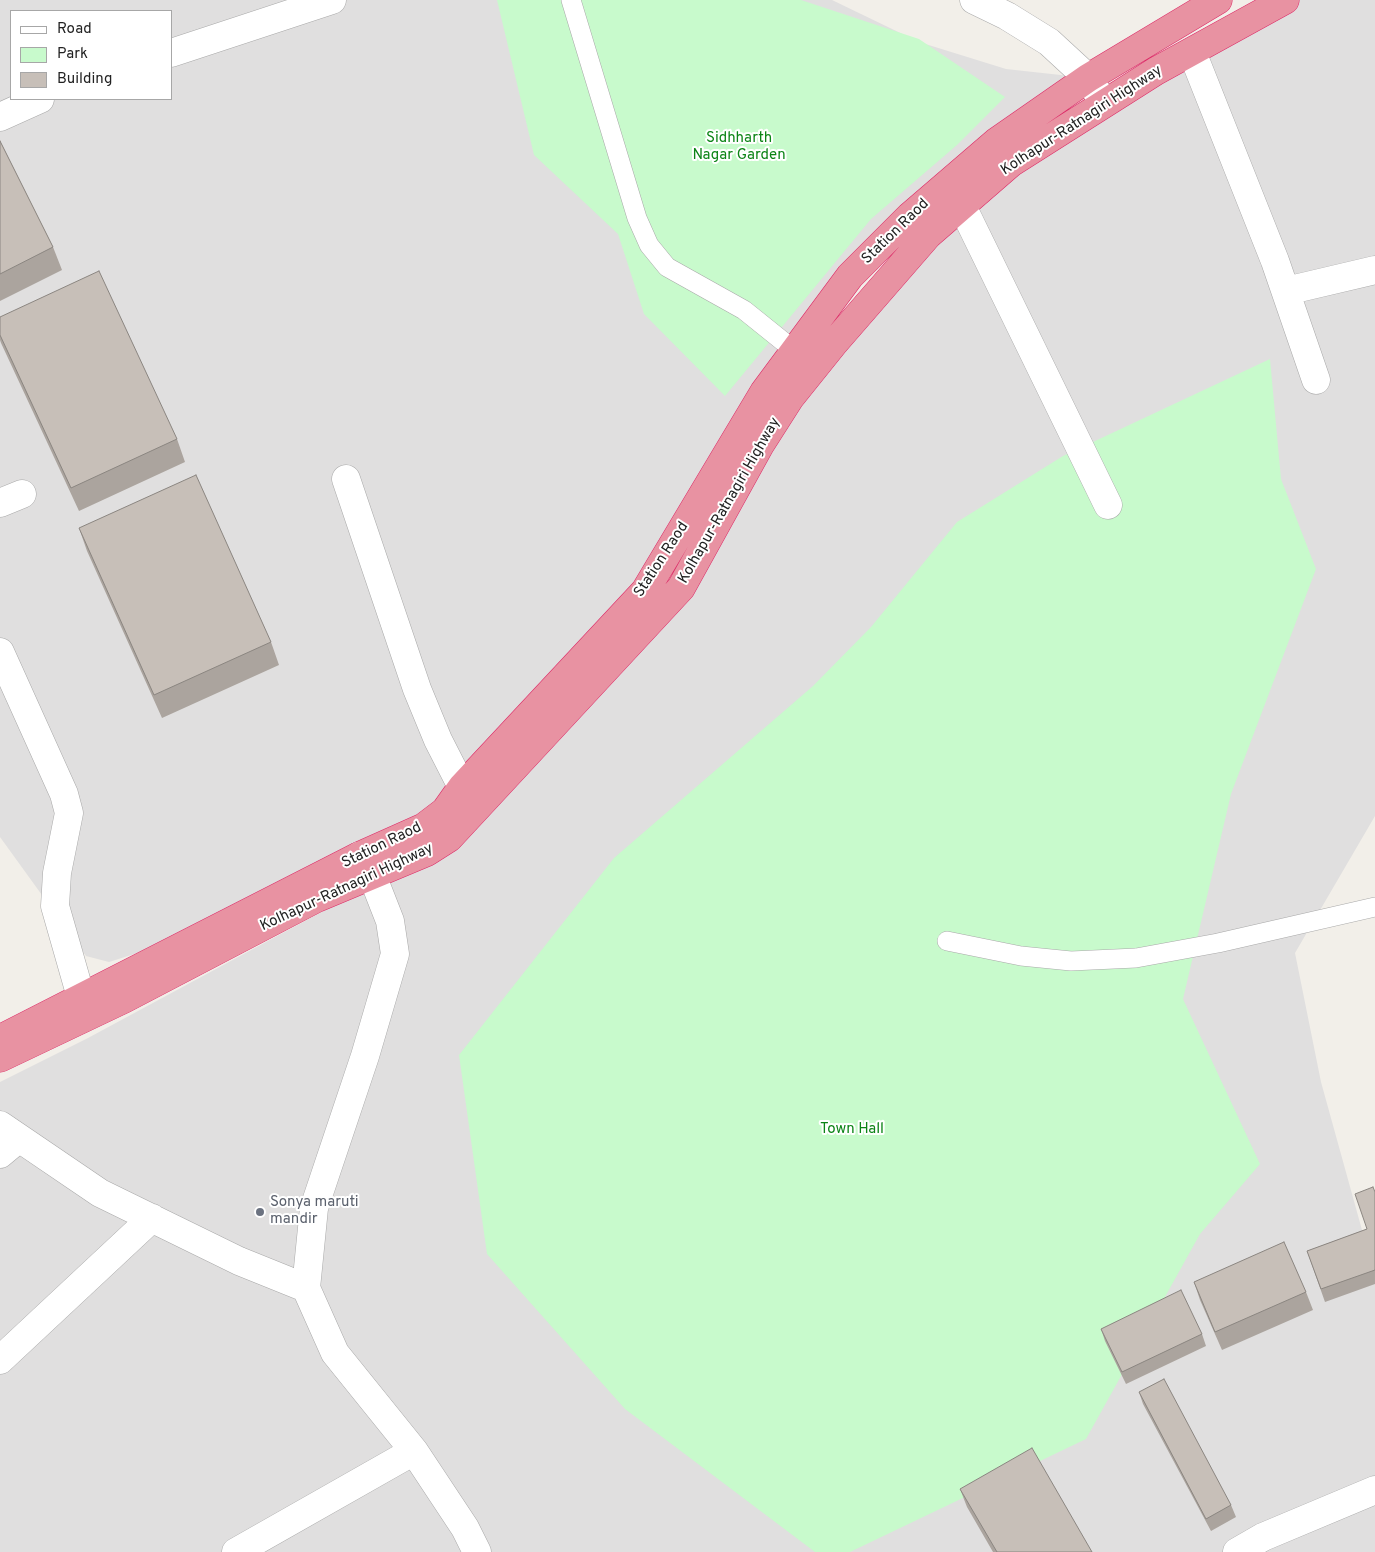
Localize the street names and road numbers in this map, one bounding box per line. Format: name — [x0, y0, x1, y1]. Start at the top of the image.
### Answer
street label: Kolhapur-Ratnagiri Highway — [998, 62, 1166, 180]
street label: Station Raod — [859, 196, 933, 268]
street label: Kolhapur-Ratnagiri Highway — [675, 415, 785, 587]
street label: Station Raod — [631, 519, 693, 601]
street label: Station Raod — [339, 819, 425, 873]
street label: Kolhapur-Ratnagiri Highway — [258, 840, 436, 936]

